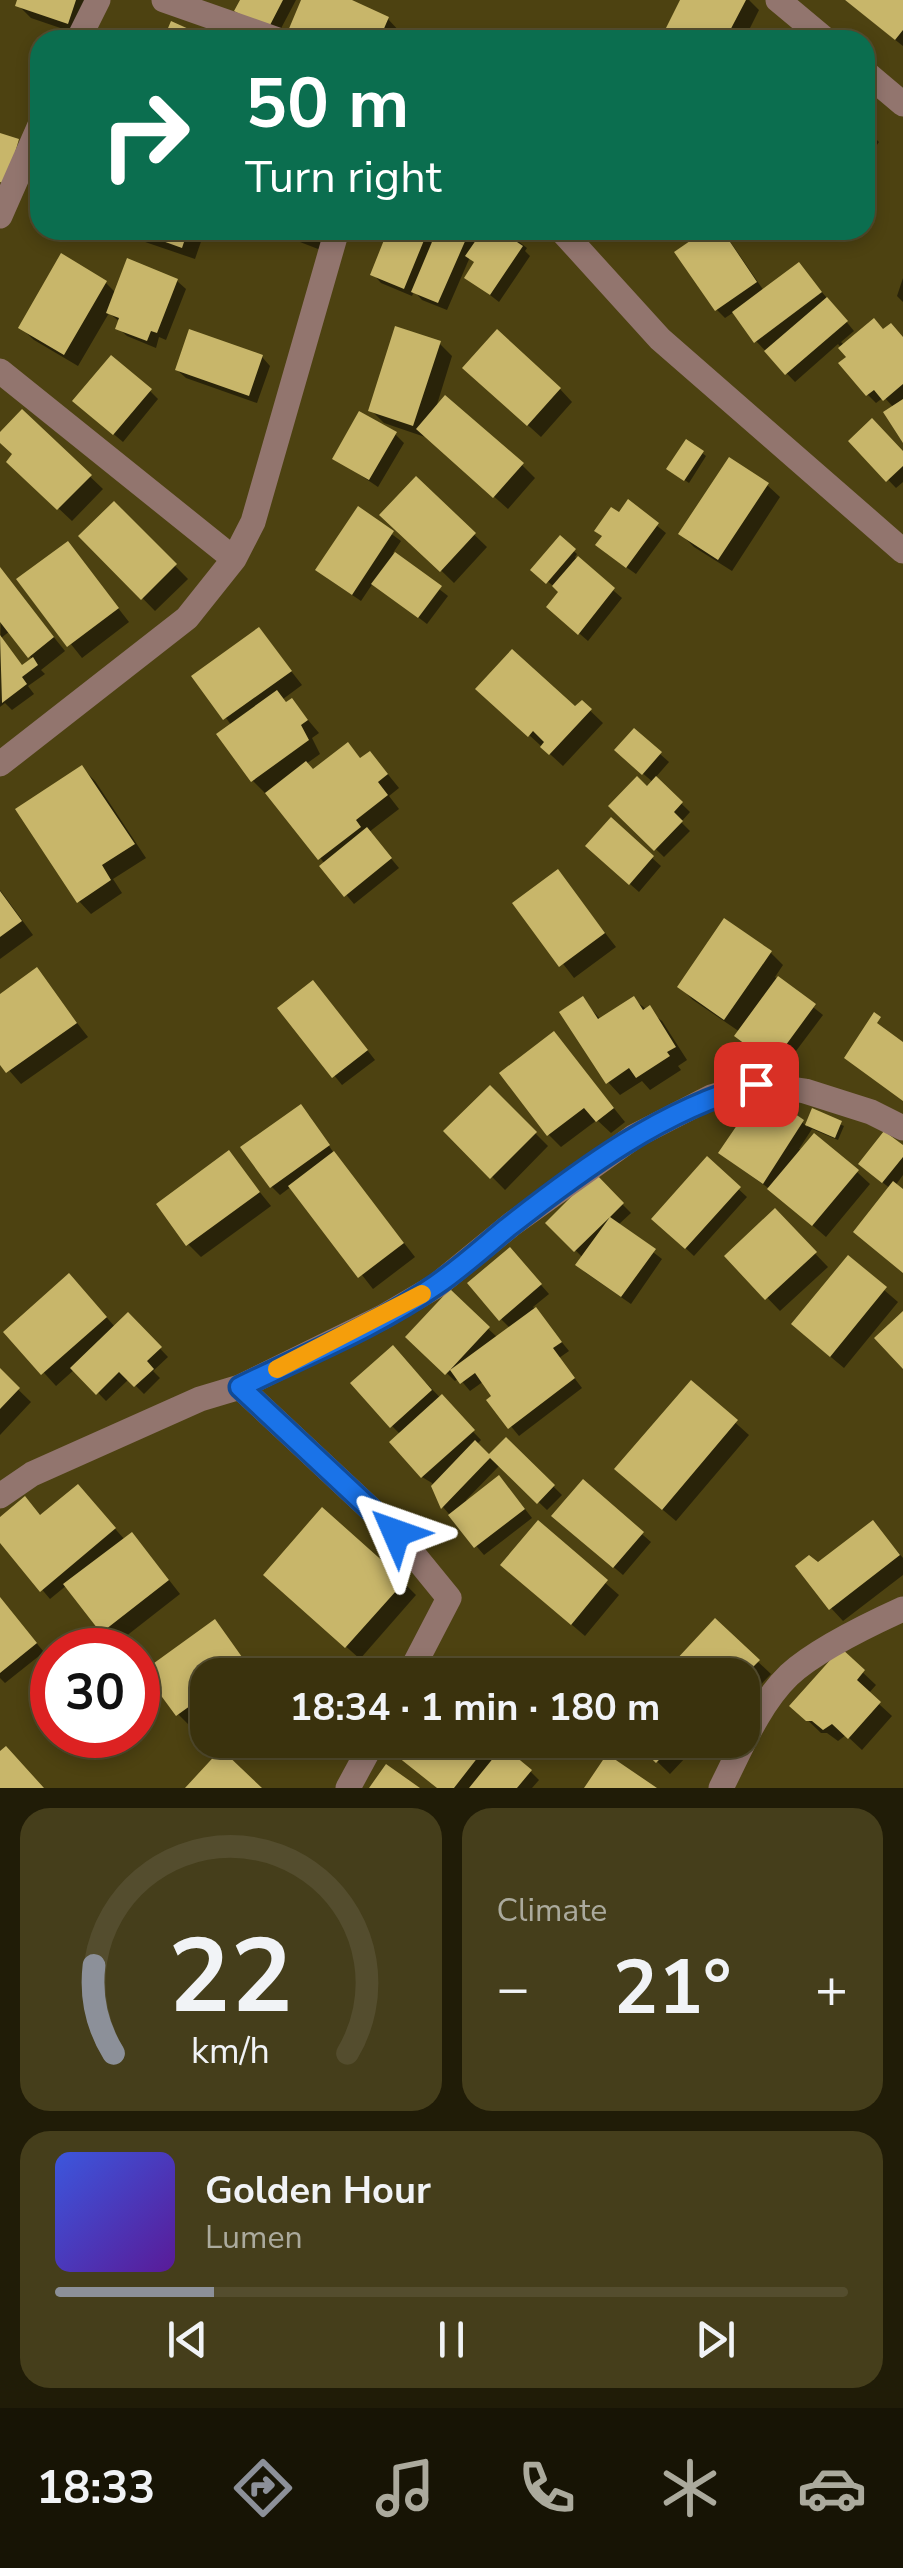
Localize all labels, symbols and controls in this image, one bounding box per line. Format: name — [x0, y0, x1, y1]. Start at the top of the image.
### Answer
text: 50 m — [245, 56, 409, 152]
icon: right — [80, 70, 210, 200]
text: Turn right — [245, 147, 442, 208]
pin — [714, 1042, 799, 1127]
icon: arrive — [729, 1057, 784, 1112]
position arrow — [344, 1481, 448, 1585]
speed limit sign: 30 — [30, 1628, 160, 1758]
text: 18:34 · 1 min · 180 m — [290, 1682, 660, 1733]
text: Climate — [497, 1889, 607, 1932]
text: 22 — [168, 1906, 293, 2048]
text: 21° — [613, 1937, 731, 2039]
text: − — [497, 1951, 530, 2026]
text: + — [815, 1951, 848, 2026]
text: km/h — [191, 2027, 270, 2076]
text: Golden Hour — [205, 2165, 431, 2216]
text: Lumen — [205, 2216, 303, 2259]
icon: previous — [160, 2312, 215, 2367]
icon: pause — [424, 2312, 479, 2367]
icon: next — [688, 2312, 743, 2367]
icon: directions — [228, 2453, 298, 2523]
icon: music — [370, 2453, 440, 2523]
icon: phone — [512, 2453, 582, 2523]
icon: climate — [655, 2453, 725, 2523]
icon: car — [797, 2453, 867, 2523]
text: 18:33 — [36, 2458, 155, 2519]

